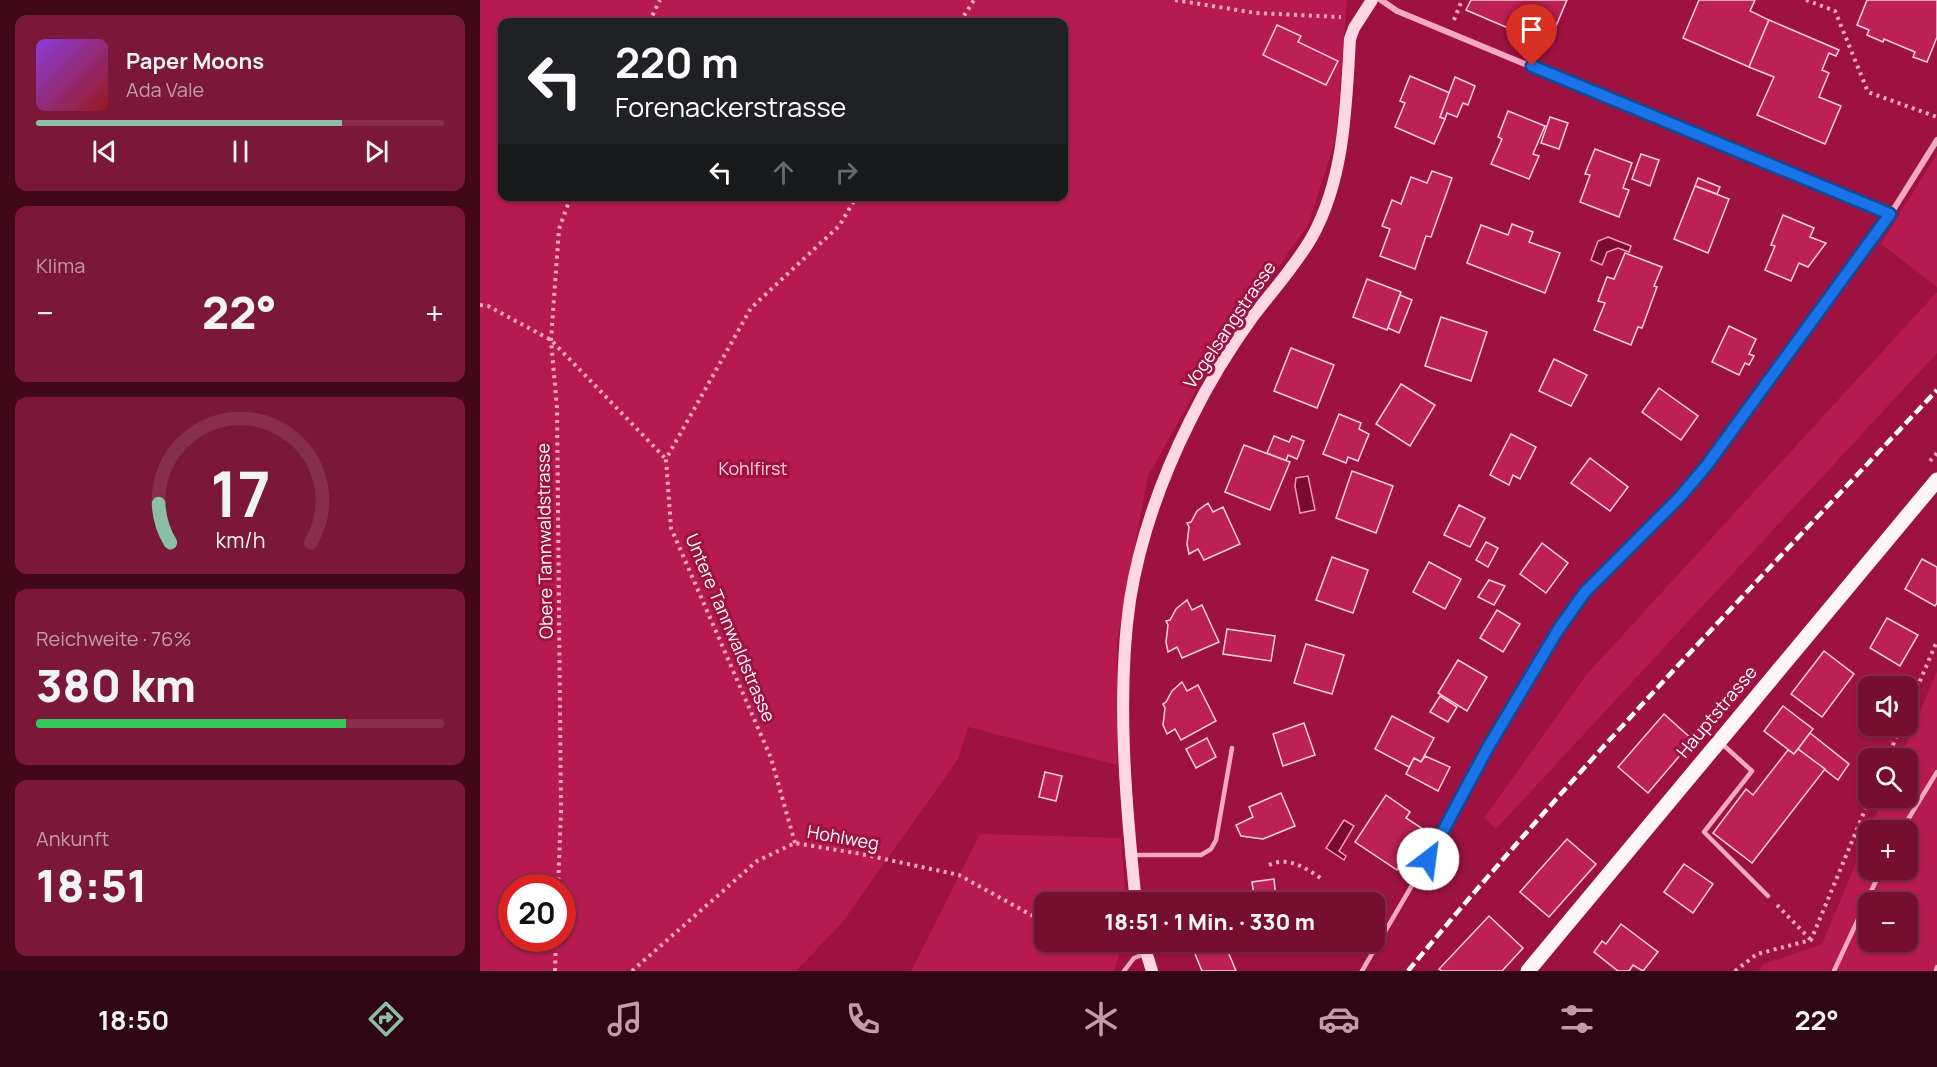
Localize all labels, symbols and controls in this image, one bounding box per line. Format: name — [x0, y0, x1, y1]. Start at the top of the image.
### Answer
pin — [1506, 4, 1557, 66]
icon: arrive — [1515, 13, 1548, 46]
text: 220 m — [615, 33, 739, 91]
icon: left — [516, 42, 594, 120]
text: Paper Moons — [126, 46, 264, 76]
text: Ada Vale — [126, 76, 204, 103]
text: Forenackerstrasse — [615, 88, 846, 125]
icon: previous — [88, 135, 121, 168]
icon: pause — [224, 135, 257, 168]
icon: next — [360, 135, 393, 168]
icon: left — [704, 156, 737, 189]
icon: ahead — [767, 156, 800, 189]
icon: right — [830, 156, 863, 189]
text: Klima — [36, 252, 85, 279]
street label: Vogelsangstrasse — [1178, 256, 1281, 393]
text: 22° — [202, 281, 277, 343]
text: − — [36, 290, 54, 335]
text: + — [425, 290, 444, 335]
street label: Obere Tannwaldstrasse — [530, 443, 558, 639]
text: 17 — [210, 450, 270, 536]
park label: Kohlfirst — [718, 456, 788, 480]
text: km/h — [215, 525, 265, 554]
street label: Untere Tannwaldstrasse — [680, 530, 781, 725]
text: Reichweite · 76% — [36, 625, 192, 652]
text: 380 km — [36, 654, 196, 716]
street label: Hauptstrasse — [1671, 660, 1762, 762]
map controls — [1858, 676, 1918, 952]
button: sound — [1858, 676, 1918, 736]
button: search — [1858, 748, 1918, 808]
street label: Hohlweg — [805, 819, 881, 855]
button: + — [1858, 820, 1918, 880]
text: Ankunft — [36, 825, 109, 852]
position arrow — [1396, 827, 1460, 891]
text: 18:51 — [36, 854, 147, 916]
speed limit sign: 20 — [498, 874, 576, 952]
button: − — [1858, 892, 1918, 952]
text: 18:51 · 1 Min. · 330 m — [1104, 907, 1315, 937]
icon: directions — [365, 998, 407, 1040]
icon: music — [604, 998, 646, 1040]
icon: phone — [842, 998, 884, 1040]
icon: climate — [1080, 998, 1122, 1040]
icon: car — [1318, 998, 1360, 1040]
icon: filters — [1556, 998, 1598, 1040]
text: 18:50 — [98, 1001, 169, 1038]
text: 22° — [1794, 1001, 1839, 1038]

